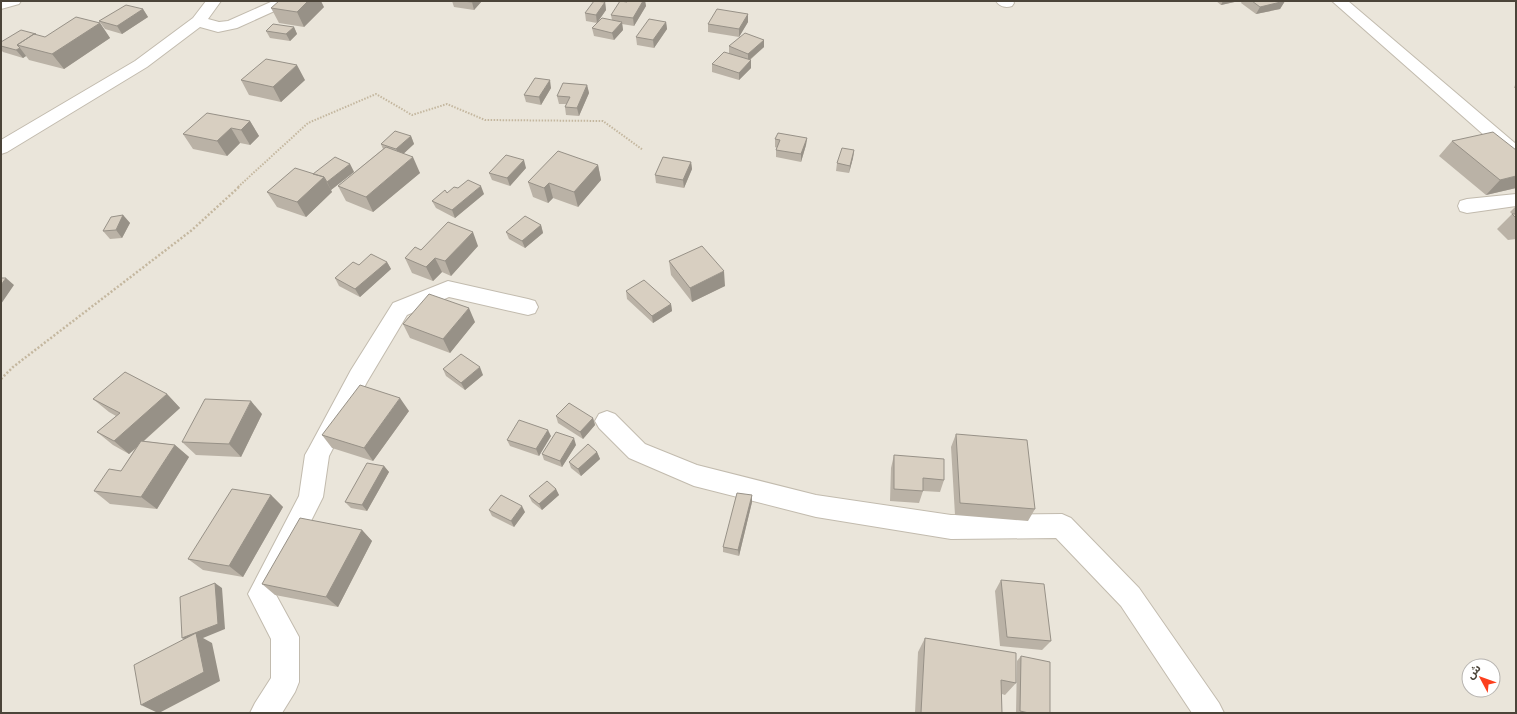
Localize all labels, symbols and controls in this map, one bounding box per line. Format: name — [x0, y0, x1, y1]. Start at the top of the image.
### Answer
north arrow — [1461, 658, 1501, 698]
text: ش — [1465, 662, 1484, 682]

